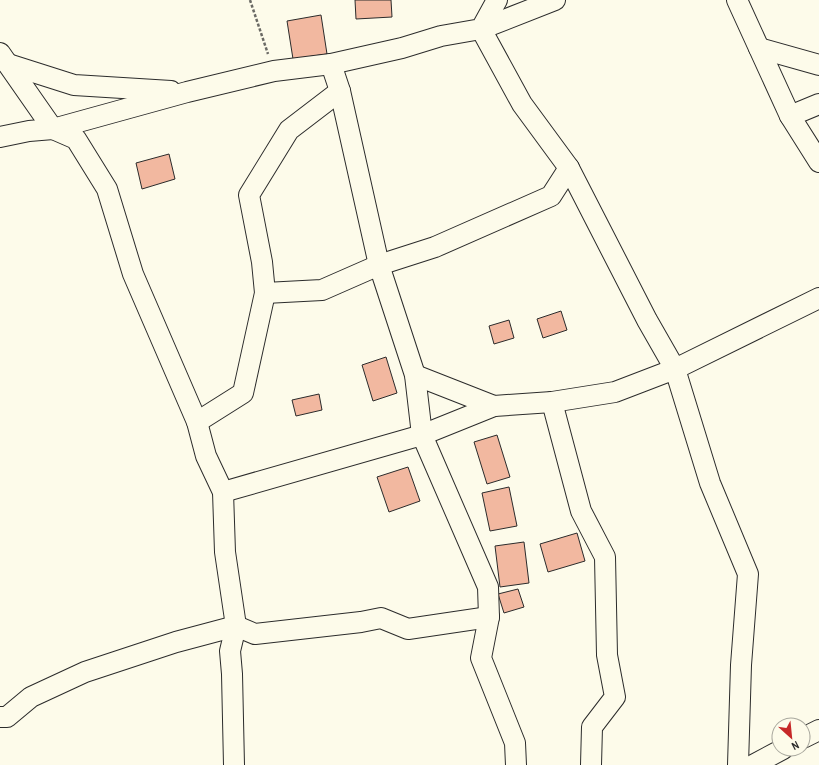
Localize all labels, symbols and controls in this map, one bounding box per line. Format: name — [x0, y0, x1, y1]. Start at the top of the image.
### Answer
north arrow — [771, 717, 811, 757]
text: N — [789, 738, 802, 754]

